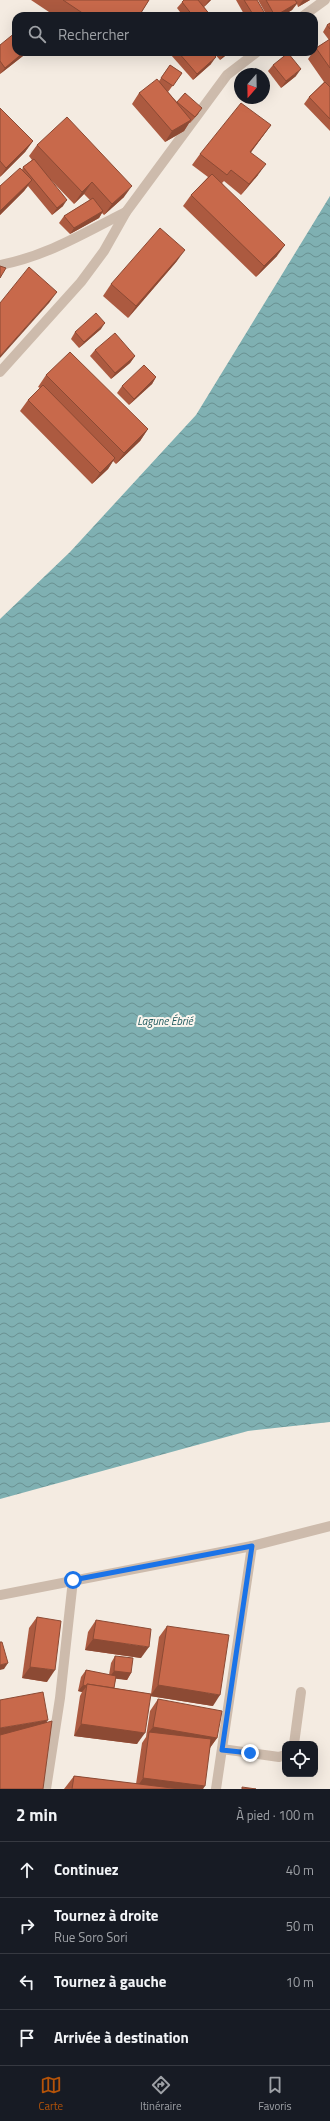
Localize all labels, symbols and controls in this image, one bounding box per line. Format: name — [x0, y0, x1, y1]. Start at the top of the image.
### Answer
search box — [12, 12, 318, 56]
icon: search — [26, 23, 48, 45]
text: Rechercher — [58, 23, 129, 46]
north arrow — [234, 68, 270, 104]
water label: Lagune Ébrié — [137, 1013, 194, 1029]
route start — [64, 1571, 82, 1589]
map controls — [282, 1741, 318, 1777]
button: locate — [282, 1741, 318, 1777]
route end — [241, 1744, 259, 1762]
text: 2 min — [16, 1802, 57, 1828]
text: À pied · 100 m — [236, 1805, 314, 1825]
text: Continuez — [54, 1858, 119, 1881]
icon: ahead — [16, 1859, 38, 1881]
text: 40 m — [286, 1860, 314, 1880]
text: Tournez à droite — [54, 1904, 159, 1927]
icon: right — [16, 1915, 38, 1937]
text: 50 m — [286, 1916, 314, 1936]
text: Rue Soro Sori — [54, 1927, 128, 1947]
text: Tournez à gauche — [54, 1970, 166, 1993]
icon: left — [16, 1971, 38, 1993]
text: 10 m — [286, 1972, 314, 1992]
text: Arrivée à destination — [54, 2026, 189, 2049]
icon: arrive — [16, 2027, 38, 2049]
tab: Carte — [38, 2074, 63, 2114]
tab: Itinéraire — [140, 2074, 181, 2114]
tab: Favoris — [258, 2074, 292, 2114]

